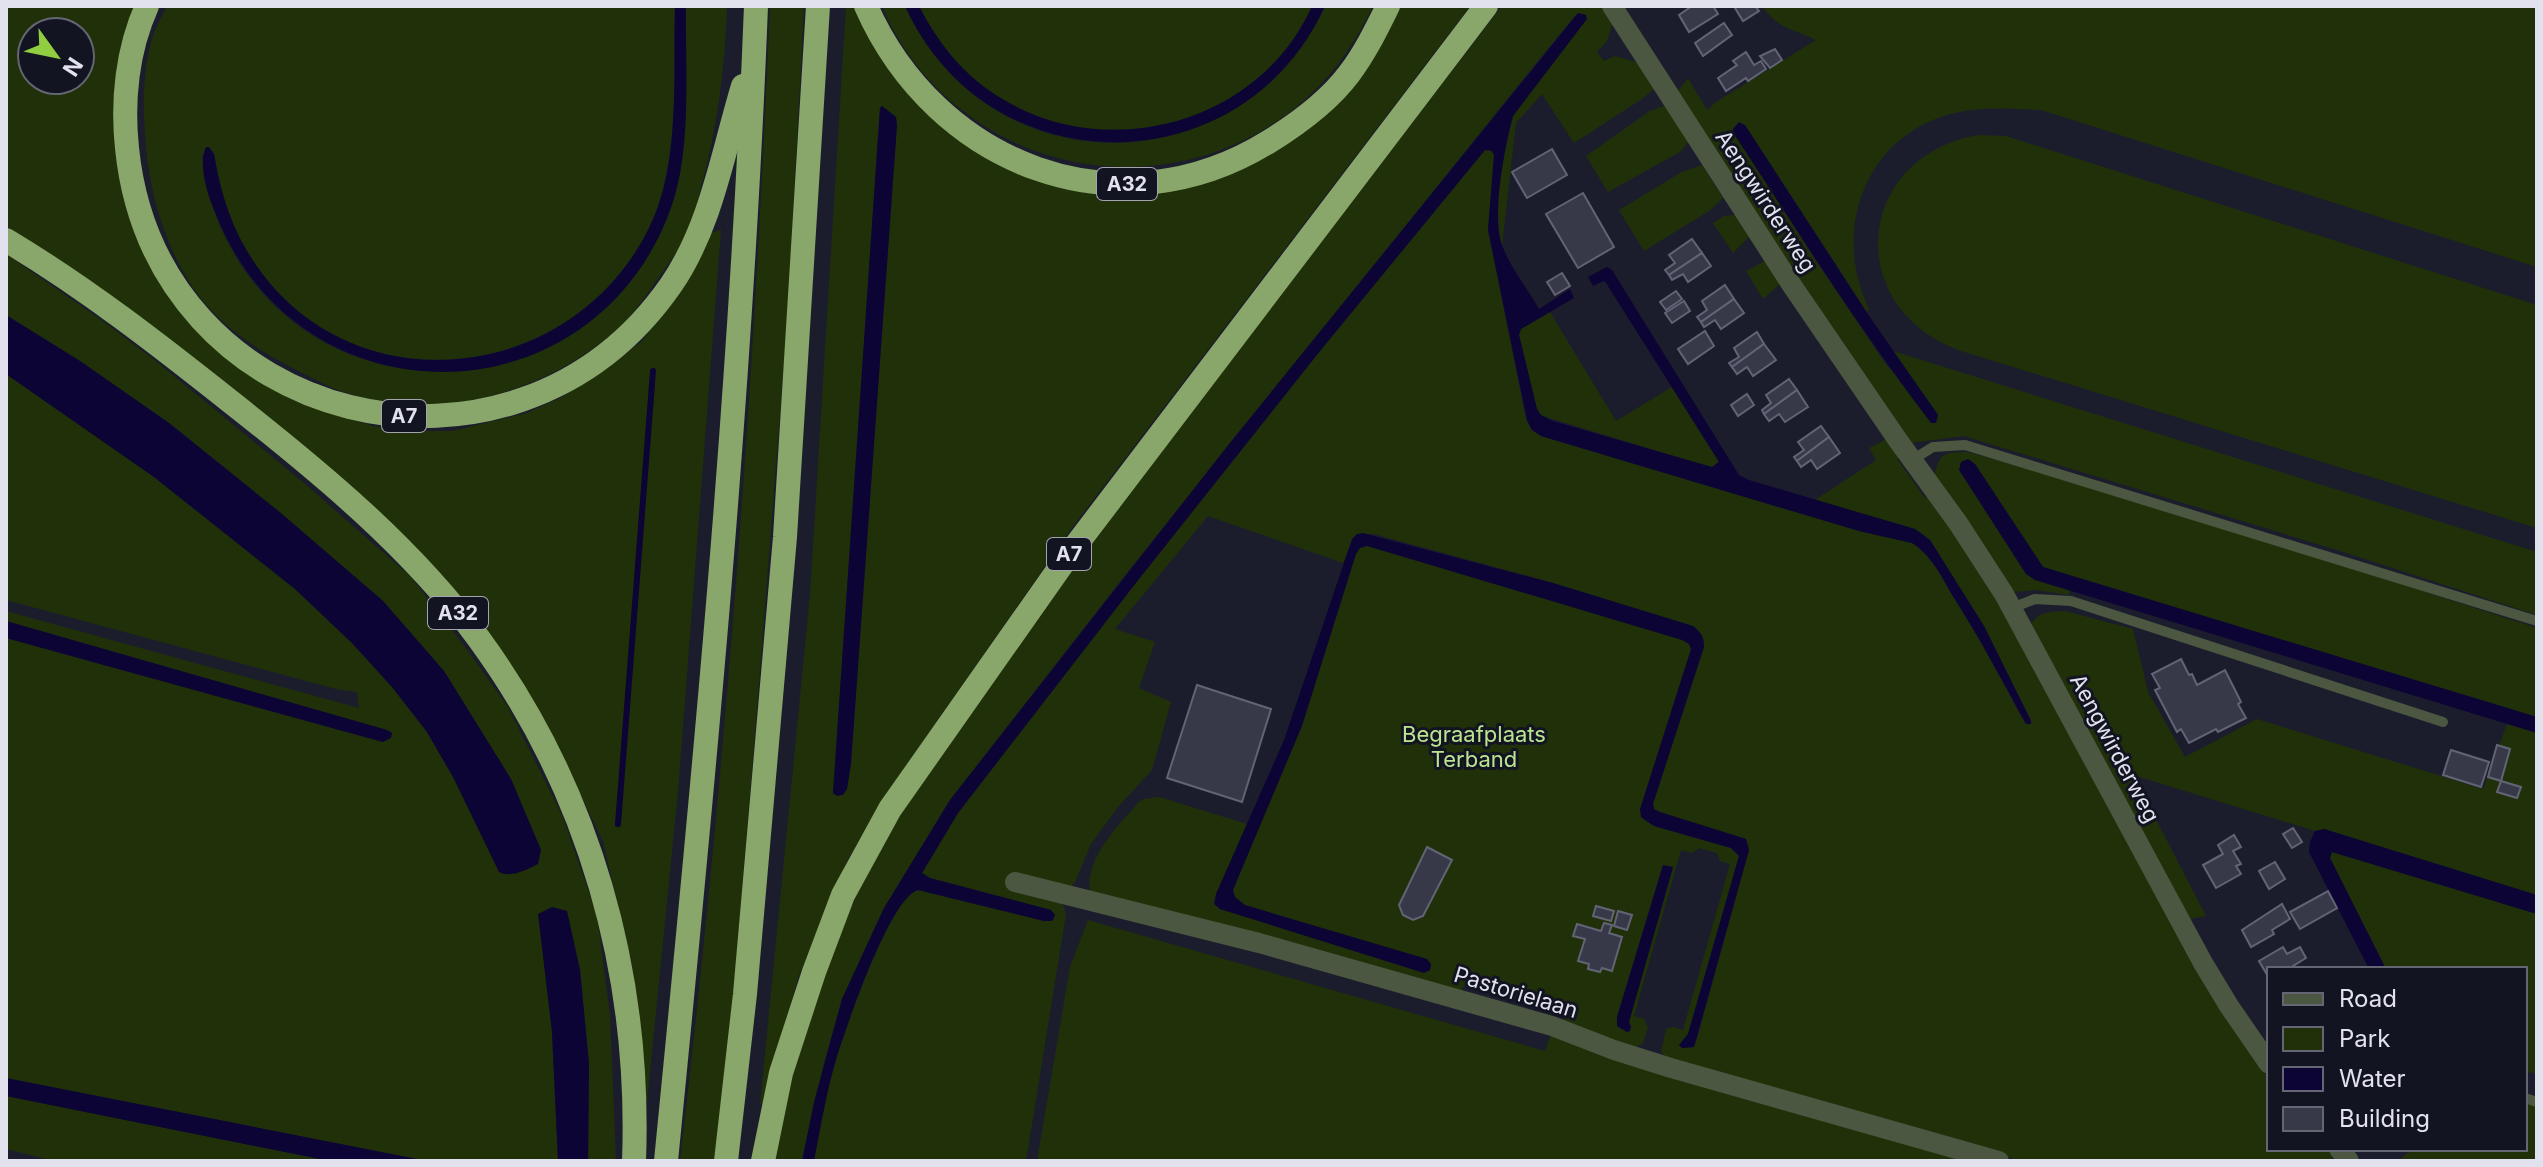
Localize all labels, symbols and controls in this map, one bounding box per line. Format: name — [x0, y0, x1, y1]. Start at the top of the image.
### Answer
north arrow — [16, 16, 96, 96]
text: N — [57, 53, 88, 81]
street label: Aengwirderweg — [1710, 125, 1822, 277]
road number: A32 — [1097, 168, 1157, 200]
road number: A7 — [382, 400, 426, 432]
road number: A7 — [1047, 538, 1091, 570]
road number: A32 — [428, 597, 488, 629]
street label: Aengwirderweg — [2065, 669, 2165, 827]
park label: Begraafplaats Terband — [1402, 721, 1546, 772]
street label: Pastorielaan — [1451, 961, 1581, 1023]
legend — [2267, 967, 2527, 1151]
text: Road — [2339, 984, 2397, 1013]
text: Park — [2339, 1024, 2390, 1053]
text: Water — [2339, 1064, 2406, 1093]
text: Building — [2339, 1104, 2430, 1133]

